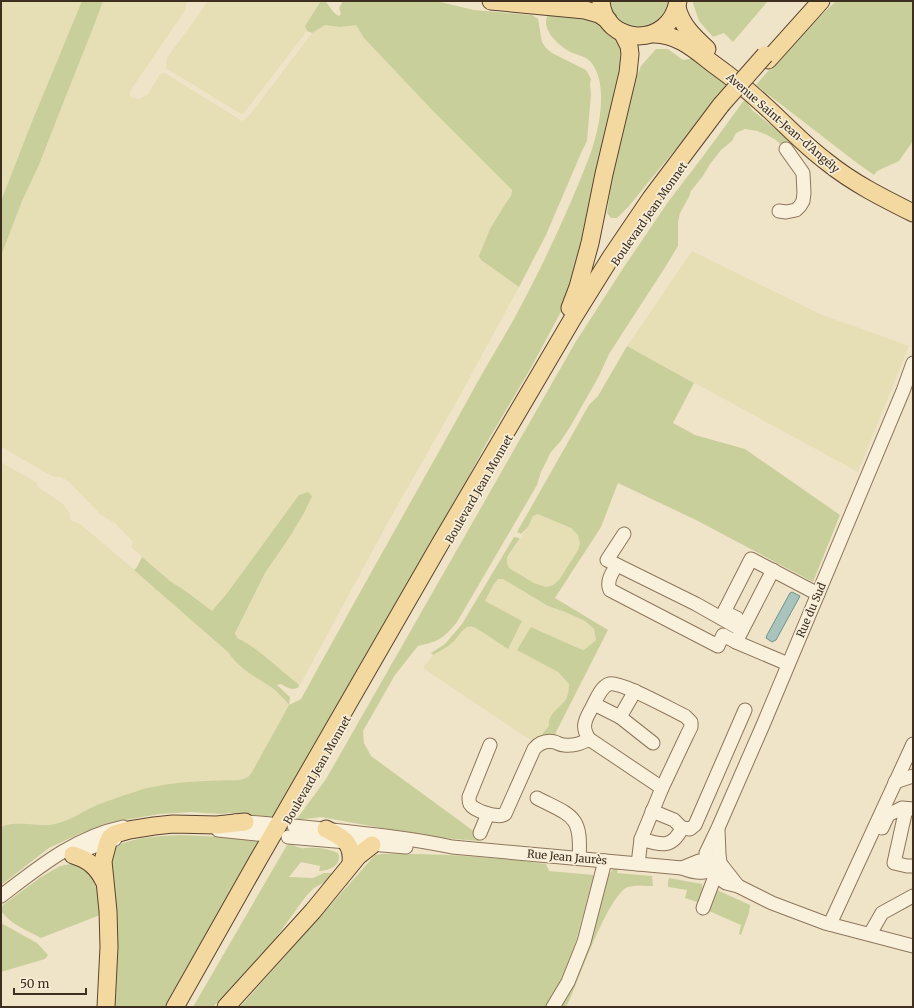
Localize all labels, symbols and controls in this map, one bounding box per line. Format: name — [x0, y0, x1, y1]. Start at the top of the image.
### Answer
street label: Avenue Saint-Jean-d'Angély — [723, 69, 843, 176]
street label: Boulevard Jean Monnet — [608, 159, 690, 268]
street label: Boulevard Jean Monnet — [442, 432, 516, 546]
street label: Rue du Sud — [793, 580, 829, 640]
street label: Boulevard Jean Monnet — [280, 713, 354, 827]
street label: Rue Jean Jaurès — [526, 847, 608, 867]
scale bar — [14, 970, 86, 996]
text: 50 m — [20, 976, 49, 991]

